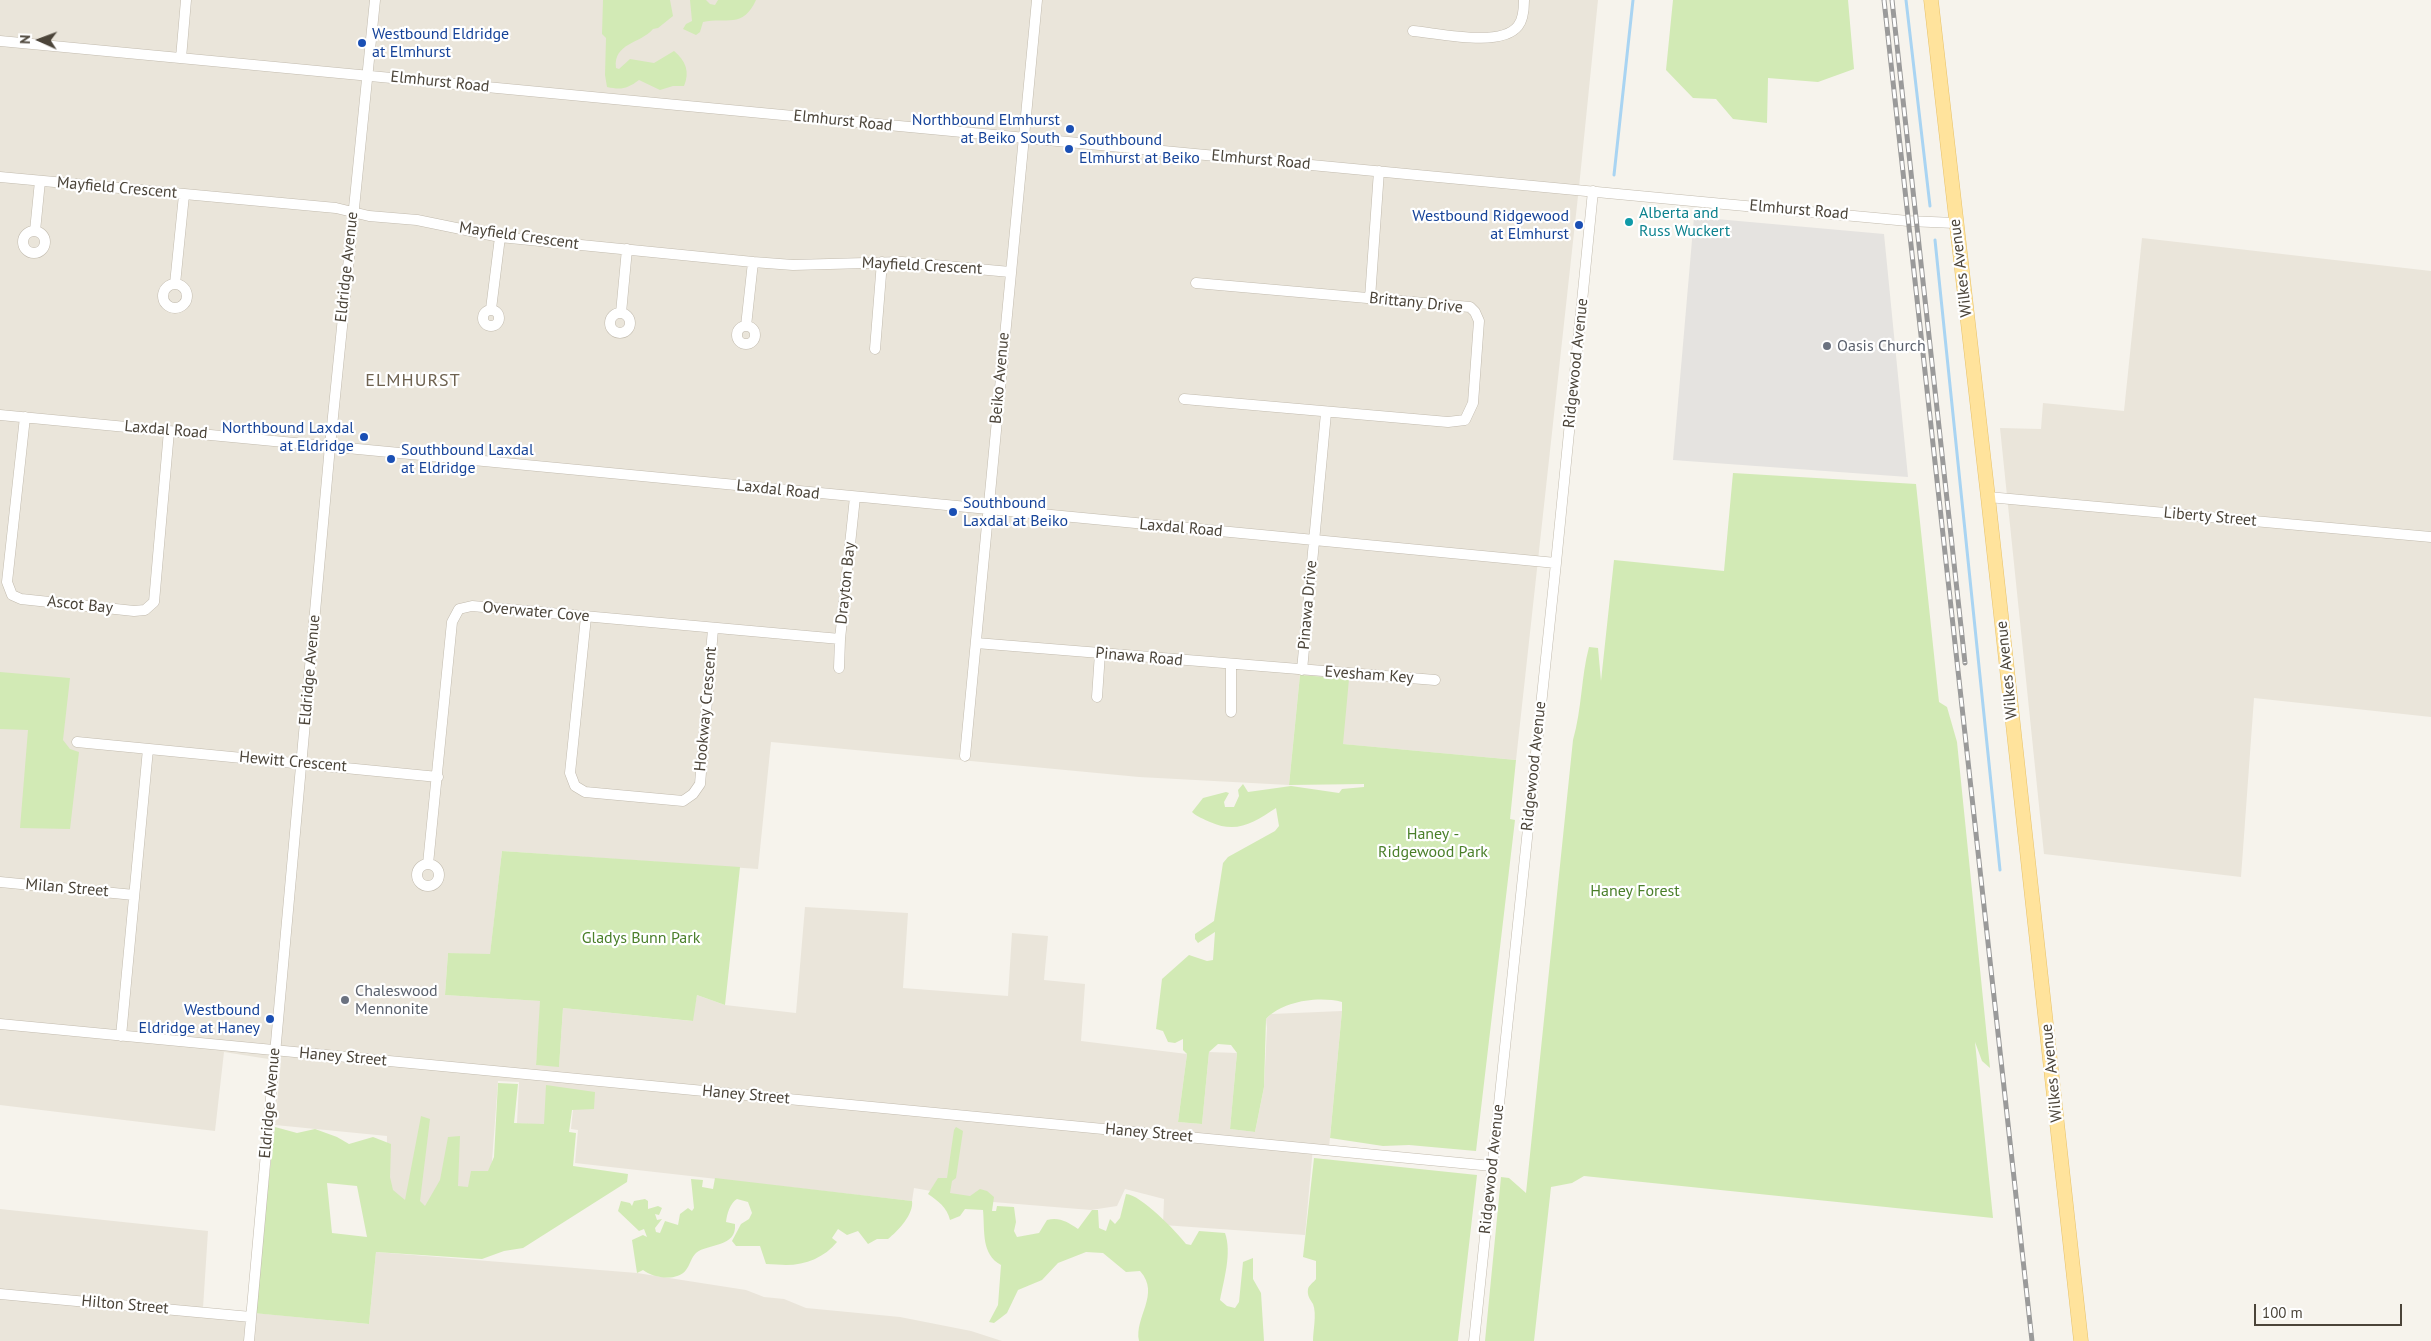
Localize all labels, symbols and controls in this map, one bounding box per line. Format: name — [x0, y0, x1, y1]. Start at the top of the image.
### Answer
north arrow — [15, 15, 65, 65]
place label: Westbound Eldridge at Elmhurst — [372, 24, 509, 62]
text: N — [16, 35, 34, 44]
marker: Westbound Eldridge at Elmhurst — [356, 37, 368, 49]
street label: Elmhurst Road — [390, 67, 490, 97]
street label: Elmhurst Road — [793, 106, 893, 136]
place label: Northbound Elmhurst at Beiko South — [912, 110, 1060, 148]
marker: Northbound Elmhurst at Beiko South — [1064, 123, 1076, 135]
place label: Southbound Elmhurst at Beiko — [1079, 130, 1200, 168]
marker: Southbound Elmhurst at Beiko — [1063, 143, 1075, 155]
street label: Elmhurst Road — [1211, 146, 1311, 174]
street label: Mayfield Crescent — [56, 173, 178, 203]
street label: Elmhurst Road — [1749, 196, 1849, 224]
place label: Alberta and Russ Wuckert — [1639, 203, 1730, 241]
place label: Westbound Ridgewood at Elmhurst — [1412, 206, 1569, 244]
street label: Eldridge Avenue — [332, 211, 362, 323]
marker: Alberta and Russ Wuckert — [1623, 216, 1635, 228]
street label: Mayfield Crescent — [458, 218, 580, 254]
street label: Wilkes Avenue — [1945, 218, 1977, 318]
marker: Westbound Ridgewood at Elmhurst — [1573, 219, 1585, 231]
street label: Mayfield Crescent — [861, 253, 983, 279]
street label: Brittany Drive — [1368, 289, 1464, 317]
street label: Ridgewood Avenue — [1560, 297, 1592, 429]
street label: Beiko Avenue — [986, 331, 1014, 425]
place label: Oasis Church — [1837, 336, 1926, 356]
marker: Oasis Church — [1821, 340, 1833, 352]
district label: ELMHURST — [364, 370, 462, 392]
street label: Laxdal Road — [124, 417, 208, 443]
place label: Northbound Laxdal at Eldridge — [222, 418, 354, 456]
marker: Northbound Laxdal at Eldridge — [358, 431, 370, 443]
place label: Southbound Laxdal at Eldridge — [401, 440, 534, 478]
marker: Southbound Laxdal at Eldridge — [385, 453, 397, 465]
street label: Laxdal Road — [735, 476, 821, 504]
place label: Southbound Laxdal at Beiko — [963, 493, 1068, 531]
street label: Liberty Street — [2163, 503, 2257, 531]
marker: Southbound Laxdal at Beiko — [947, 506, 959, 518]
street label: Laxdal Road — [1139, 515, 1223, 541]
street label: Drayton Bay — [832, 541, 860, 625]
street label: Pinawa Drive — [1295, 559, 1321, 651]
street label: Ascot Bay — [46, 592, 114, 618]
street label: Overwater Cove — [482, 598, 590, 626]
street label: Eldridge Avenue — [296, 614, 324, 726]
street label: Wilkes Avenue — [1992, 620, 2022, 720]
street label: Pinawa Road — [1094, 644, 1184, 670]
street label: Hookway Crescent — [691, 646, 721, 772]
street label: Evesham Key — [1324, 662, 1414, 688]
street label: Ridgewood Avenue — [1518, 700, 1550, 832]
street label: Hewitt Crescent — [238, 748, 348, 776]
park label: Haney - Ridgewood Park — [1378, 824, 1488, 862]
street label: Milan Street — [25, 875, 109, 901]
park label: Haney Forest — [1590, 881, 1680, 901]
park label: Gladys Bunn Park — [582, 928, 700, 948]
place label: Chaleswood Mennonite — [355, 981, 438, 1019]
marker: Chaleswood Mennonite — [339, 994, 351, 1006]
place label: Westbound Eldridge at Haney — [139, 1000, 260, 1038]
marker: Westbound Eldridge at Haney — [264, 1013, 276, 1025]
street label: Wilkes Avenue — [2037, 1023, 2067, 1123]
street label: Haney Street — [298, 1044, 388, 1070]
street label: Eldridge Avenue — [256, 1047, 284, 1159]
street label: Haney Street — [701, 1082, 791, 1108]
street label: Ridgewood Avenue — [1476, 1103, 1508, 1235]
street label: Haney Street — [1104, 1120, 1194, 1146]
street label: Hilton Street — [81, 1292, 169, 1318]
scale bar — [2256, 1294, 2404, 1326]
text: 100 m — [2262, 1303, 2303, 1322]

